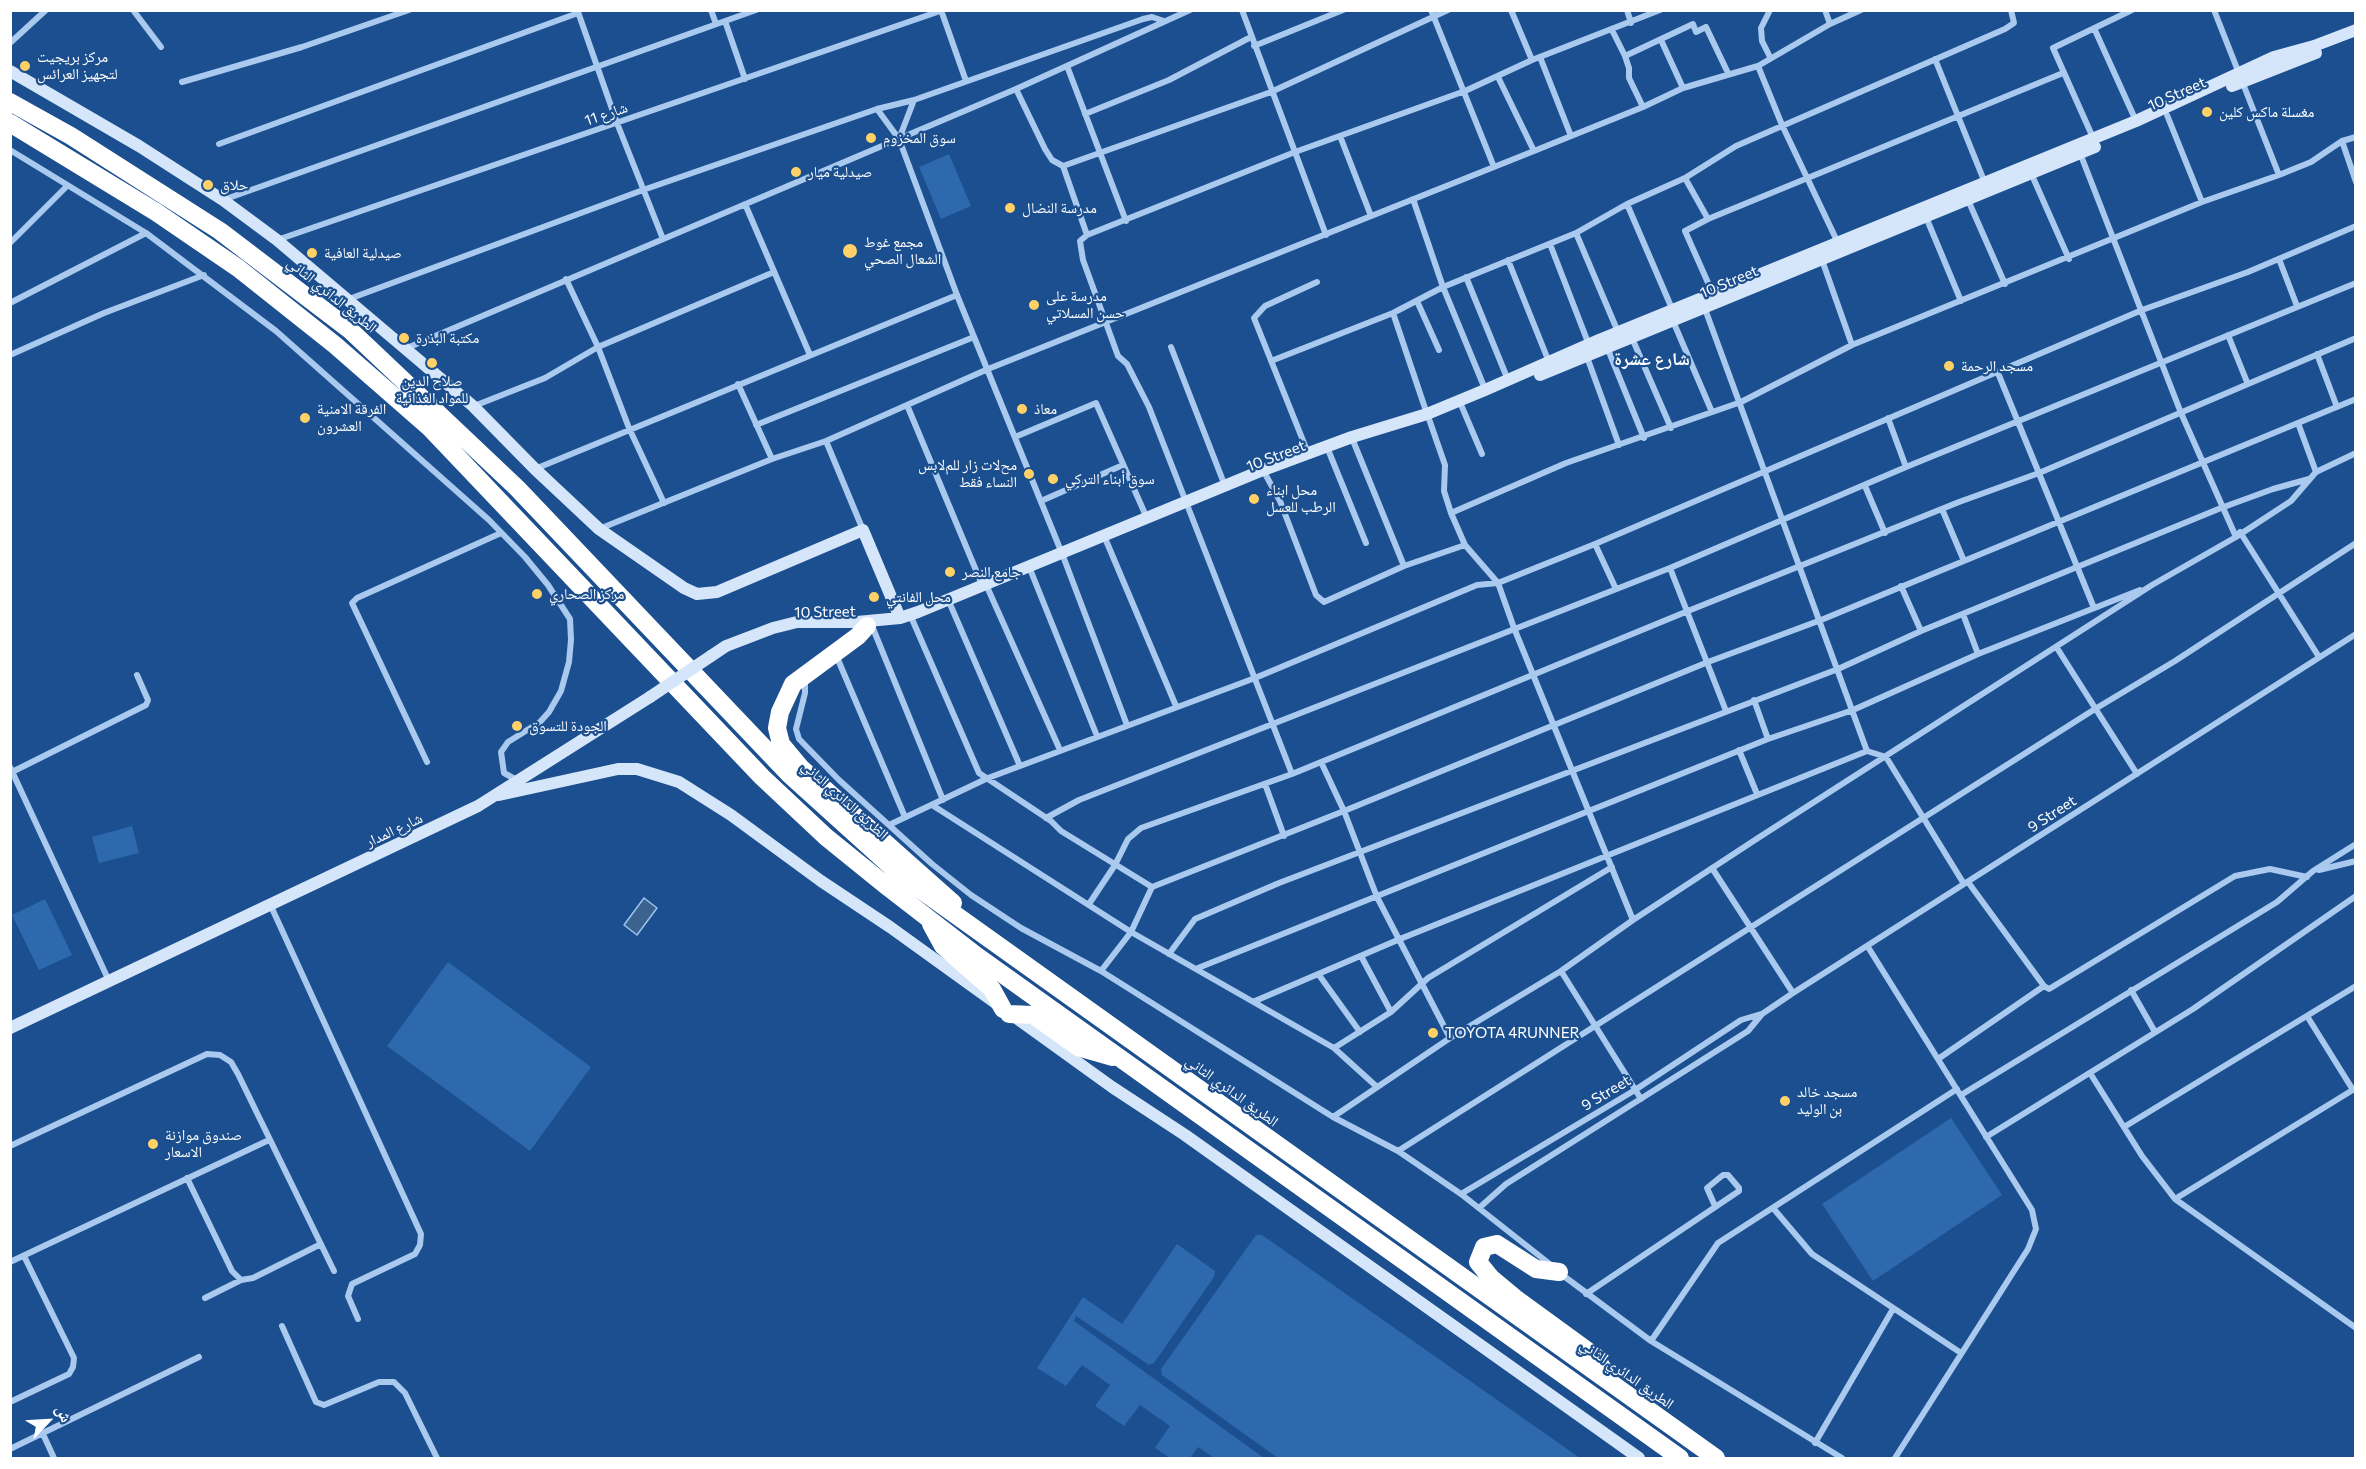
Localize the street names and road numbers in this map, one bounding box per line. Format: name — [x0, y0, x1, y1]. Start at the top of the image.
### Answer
street label: 10 Street — [2145, 73, 2209, 115]
street label: شارع 11 — [582, 98, 630, 130]
street label: الطريق الدائري الثاني — [284, 253, 380, 337]
street label: 10 Street — [1697, 262, 1761, 302]
street label: 10 Street — [1244, 437, 1308, 475]
street label: 10 Street — [794, 602, 856, 622]
street label: الطريق الدائري الثاني — [798, 757, 892, 843]
street label: 9 Street — [2024, 792, 2080, 836]
street label: شارع المدار — [363, 809, 425, 851]
street label: الطريق الدائري الثاني — [1182, 1051, 1282, 1131]
street label: 9 Street — [1578, 1071, 1634, 1115]
street label: الطريق الدائري الثاني — [1577, 1335, 1677, 1413]

